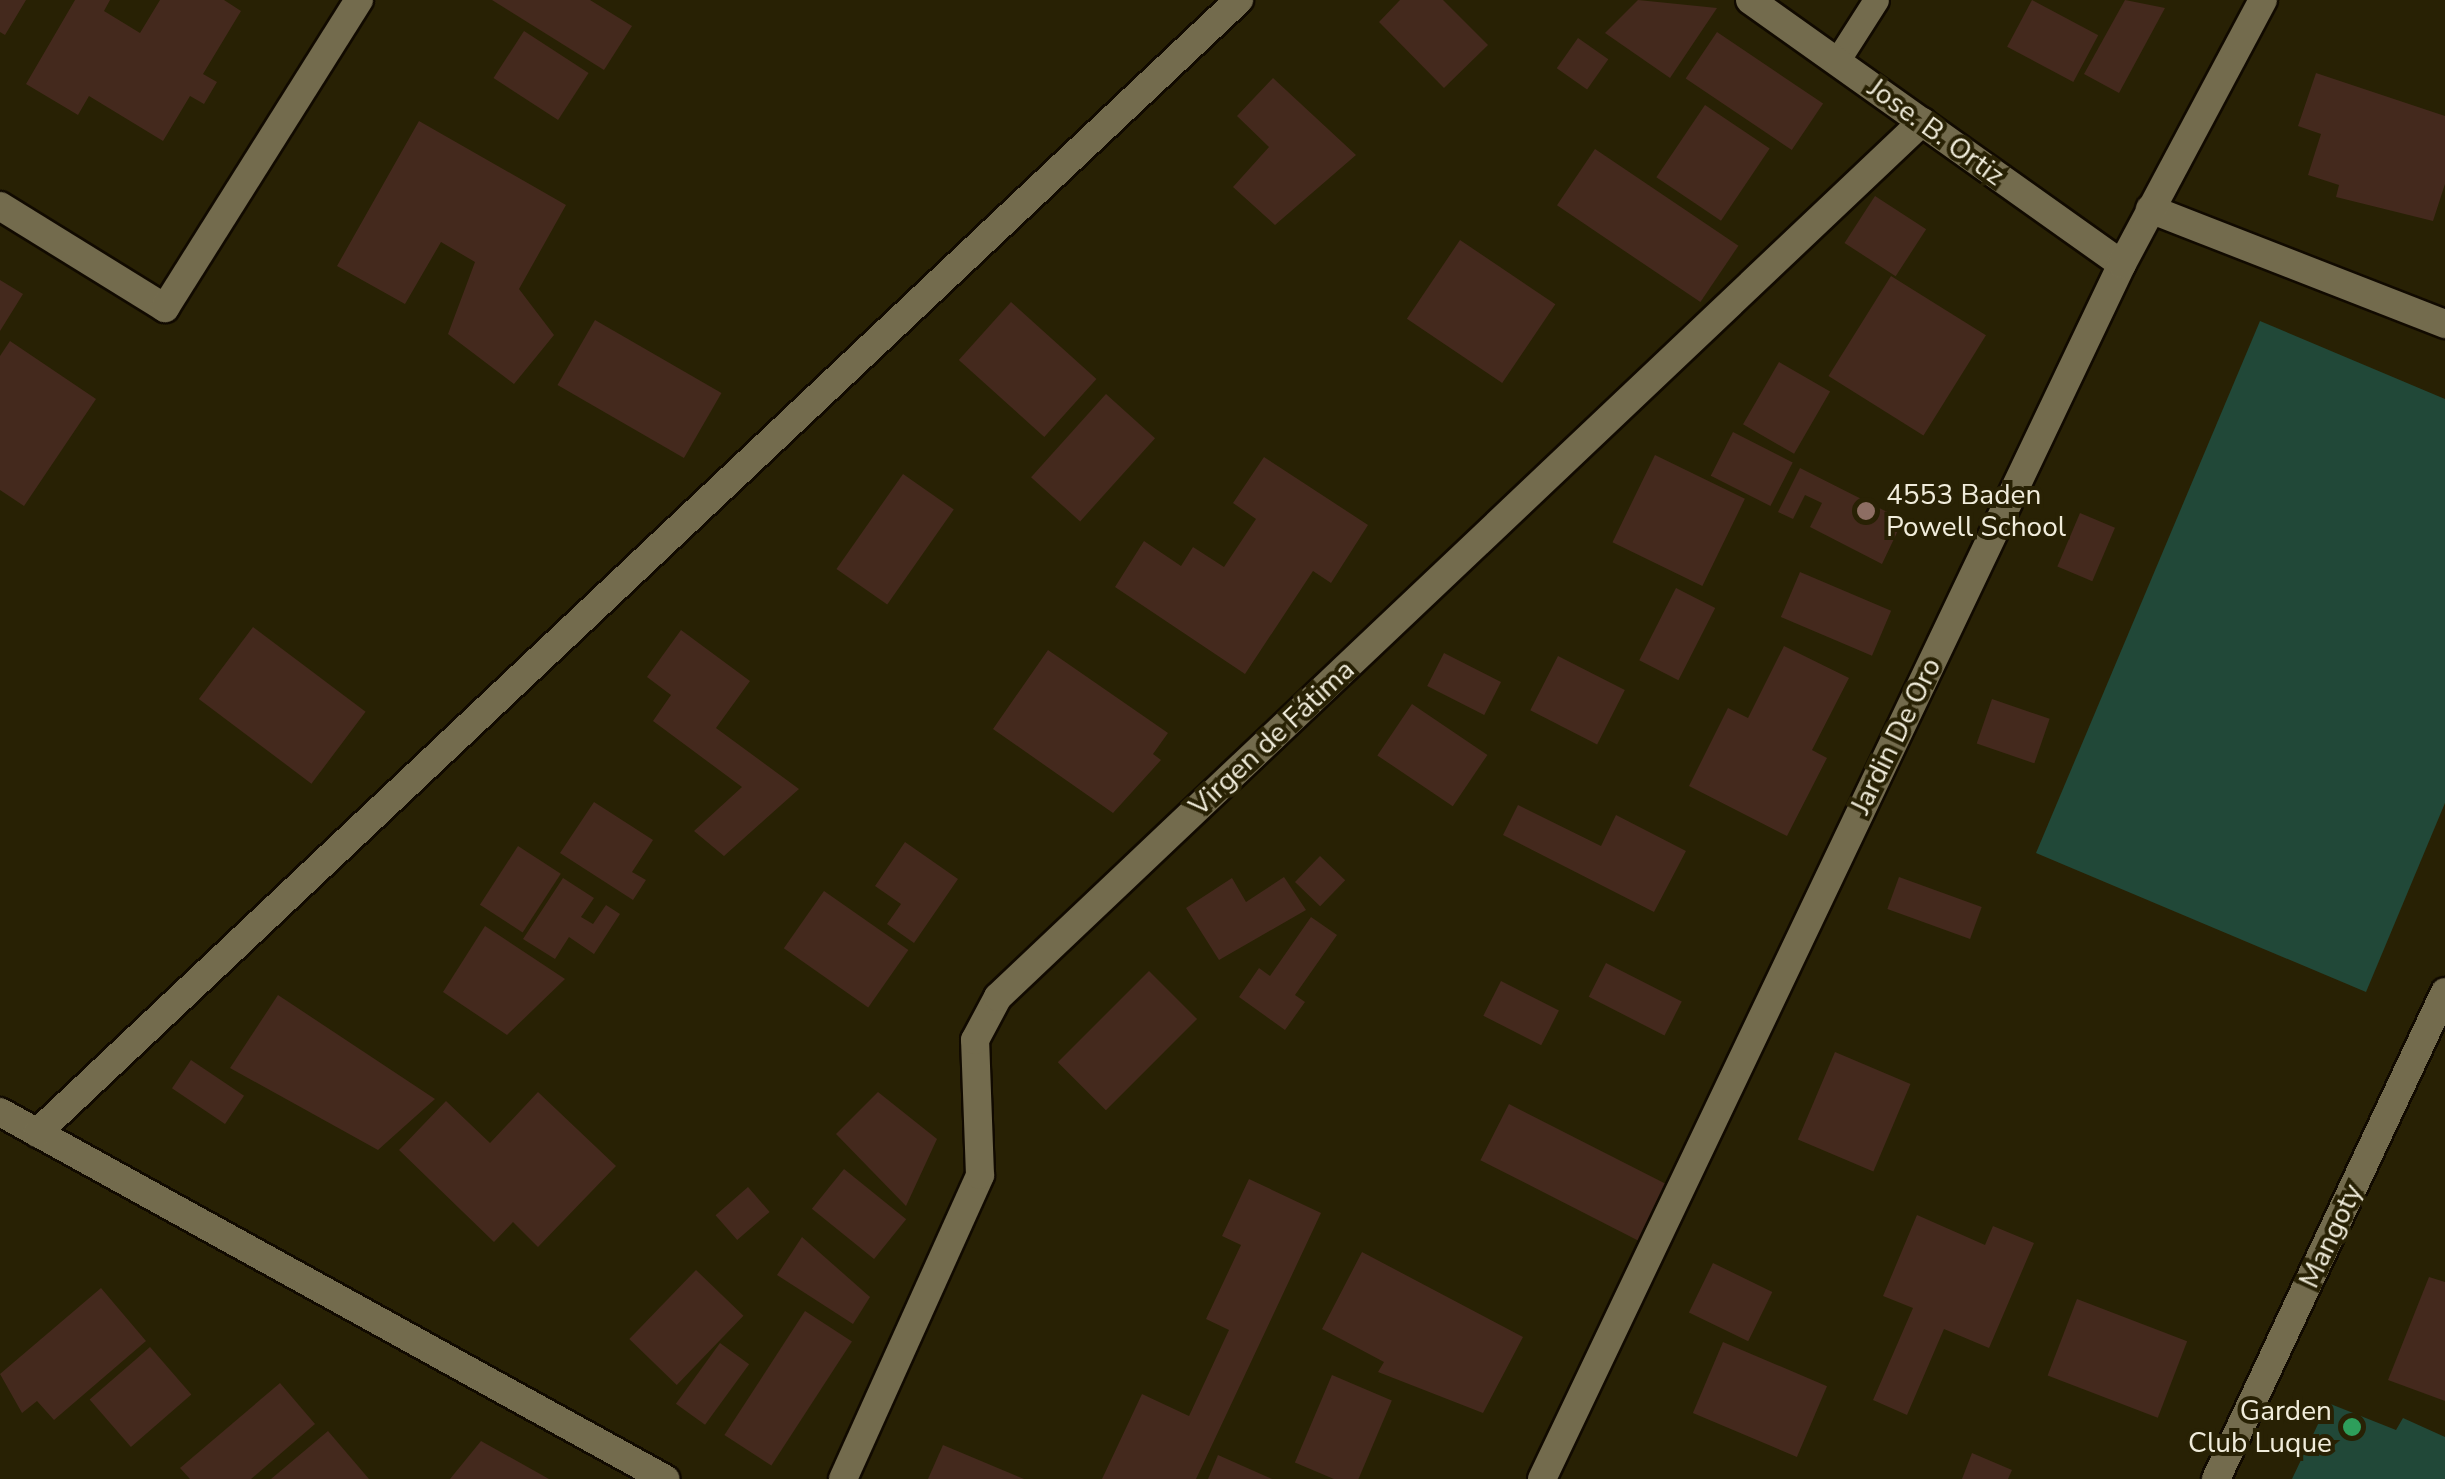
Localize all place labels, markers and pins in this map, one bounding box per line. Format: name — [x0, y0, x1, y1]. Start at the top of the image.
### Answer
place label: 4553 Baden Powell School — [1886, 478, 2066, 544]
marker: 4553 Baden Powell School — [1855, 500, 1877, 522]
place label: Garden Club Luque — [2188, 1394, 2332, 1460]
marker: Garden Club Luque — [2341, 1416, 2363, 1438]

